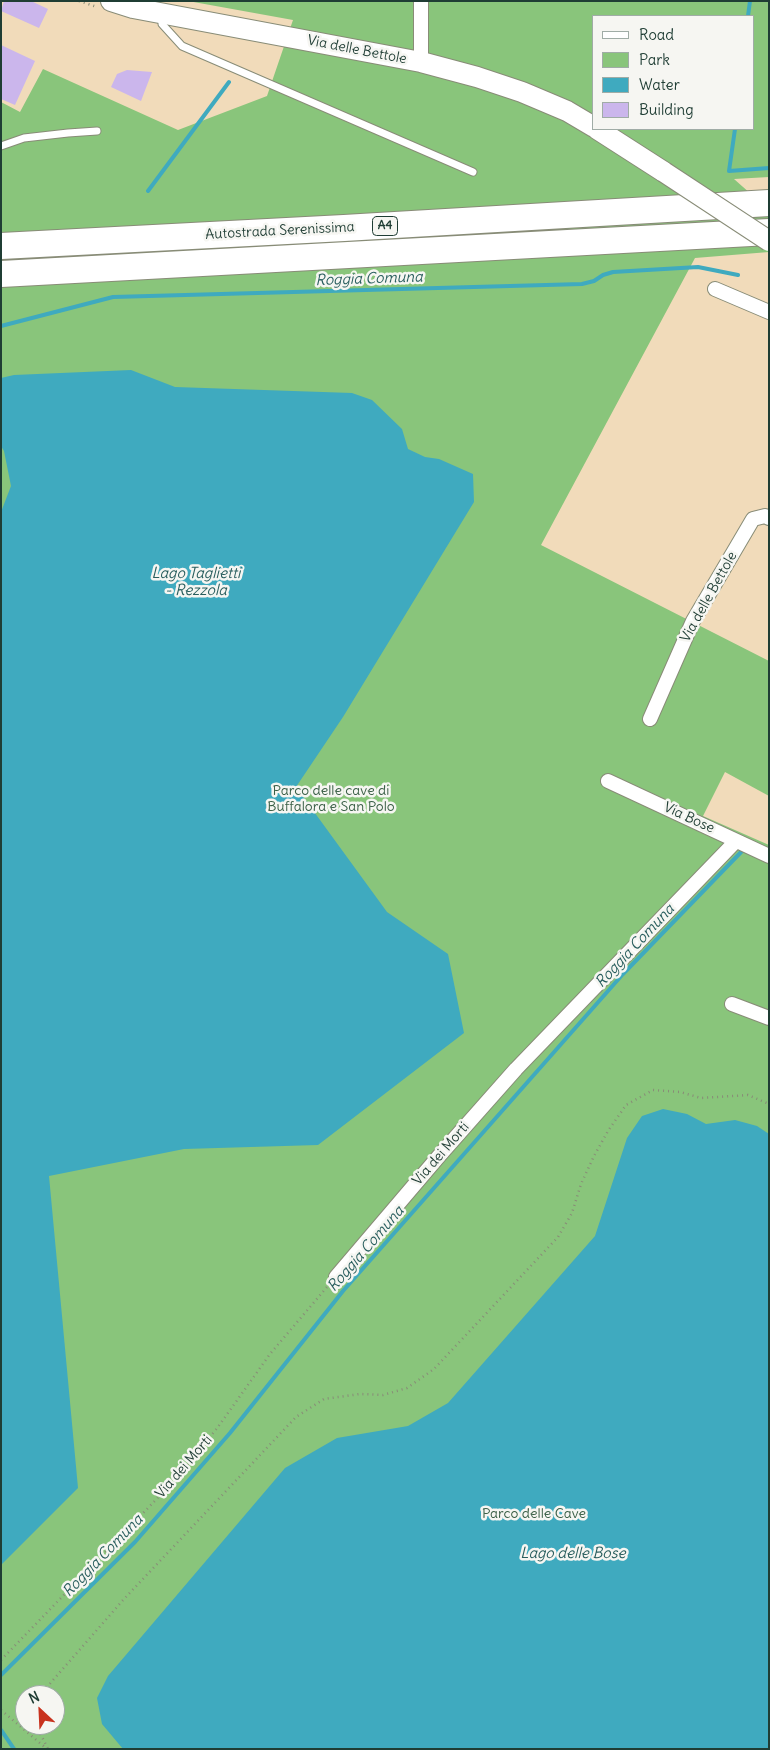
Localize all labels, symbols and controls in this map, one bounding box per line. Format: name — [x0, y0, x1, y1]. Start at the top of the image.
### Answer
legend — [592, 15, 755, 130]
text: Road — [639, 25, 674, 44]
street label: Via delle Bettole — [306, 32, 408, 68]
text: Park — [639, 50, 670, 69]
text: Water — [639, 75, 680, 94]
text: Building — [639, 100, 694, 119]
road number: A4 — [372, 217, 398, 236]
street label: Autostrada Serenissima — [205, 219, 355, 243]
water label: Roggia Comuna — [315, 268, 423, 290]
street label: Via delle Bettole — [677, 549, 741, 645]
water label: Lago Taglietti - Rezzola — [152, 565, 240, 600]
park label: Parco delle cave di Buffalora e San Polo — [267, 783, 395, 816]
street label: Via Bose — [661, 799, 717, 837]
water label: Roggia Comuna — [592, 901, 678, 991]
street label: Via dei Morti — [409, 1119, 473, 1189]
water label: Roggia Comuna — [324, 1203, 408, 1295]
street label: Via dei Morti — [152, 1432, 216, 1502]
park label: Parco delle Cave — [482, 1506, 586, 1522]
water label: Roggia Comuna — [59, 1511, 147, 1601]
water label: Lago delle Bose — [520, 1545, 626, 1563]
north arrow — [15, 1685, 65, 1735]
text: N — [26, 1687, 42, 1708]

